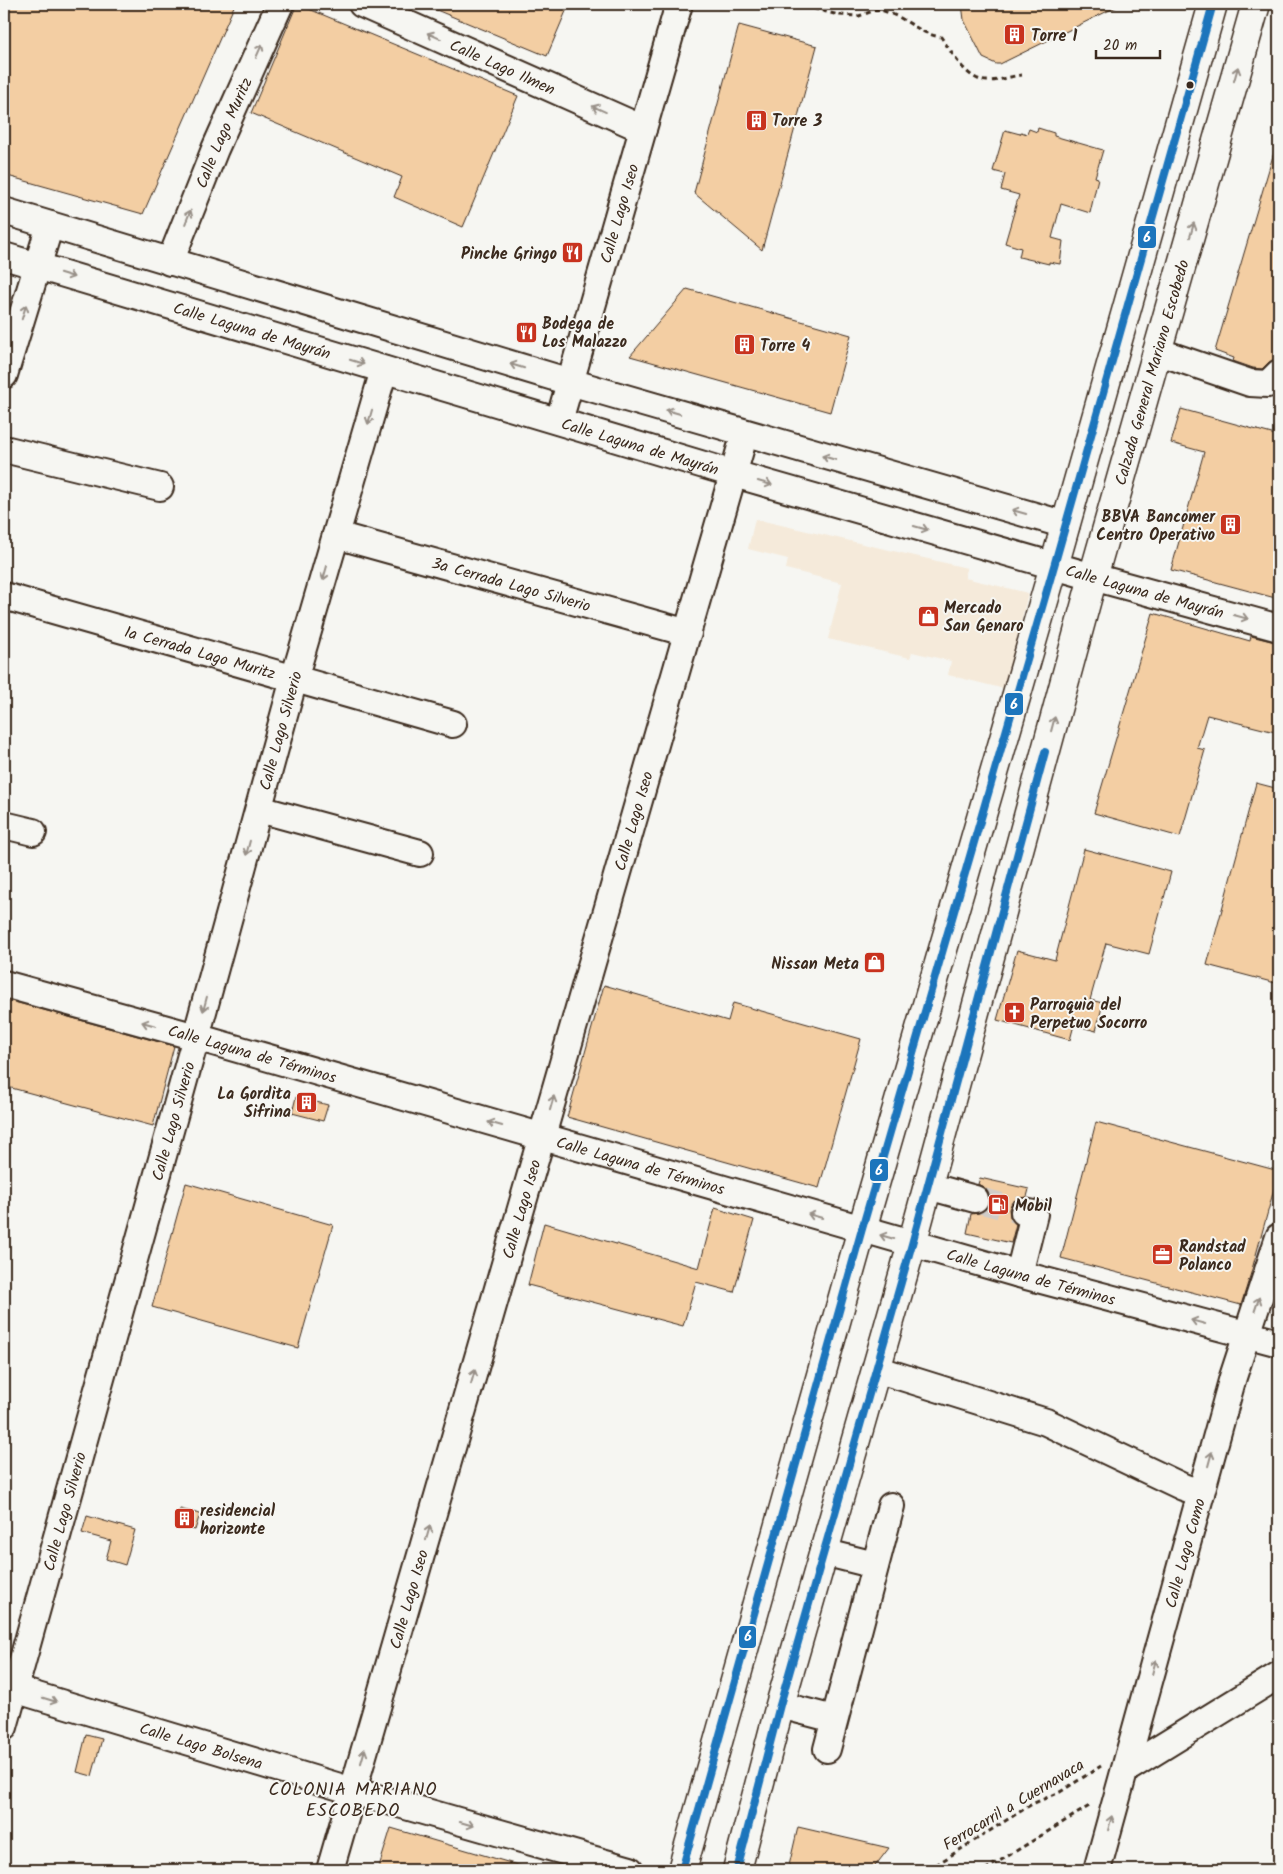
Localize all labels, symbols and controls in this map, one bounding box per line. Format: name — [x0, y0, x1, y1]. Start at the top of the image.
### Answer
building icon: Torre 1 — [1003, 23, 1027, 47]
place label: Torre 1 — [1031, 24, 1078, 49]
scale bar — [1096, 28, 1159, 60]
one-way arrow — [427, 31, 442, 41]
street label: Calle Lago Ilmen — [445, 33, 559, 102]
text: 20 m — [1103, 34, 1137, 58]
one-way arrow — [255, 44, 265, 59]
one-way arrow — [1232, 67, 1242, 83]
street label: Calle Lago Muritz — [190, 74, 260, 192]
unlabelled marker — [1185, 80, 1195, 90]
one-way arrow — [592, 104, 607, 114]
building icon: Torre 3 — [744, 108, 768, 132]
place label: Torre 3 — [772, 109, 823, 134]
street label: Calle Lago Iseo — [594, 161, 646, 266]
one-way arrow — [184, 210, 193, 225]
one-way arrow — [1187, 223, 1197, 239]
line badge: 6 — [1137, 225, 1157, 249]
text: 6 — [1143, 227, 1151, 249]
restaurant icon: Pinche Gringo — [561, 241, 585, 265]
place label: Pinche Gringo — [461, 242, 557, 267]
street label: Calzada General Mariano Escobedo — [1109, 257, 1197, 489]
one-way arrow — [59, 270, 75, 280]
street label: Calle Laguna de Mayrán — [170, 296, 334, 367]
one-way arrow — [19, 304, 29, 320]
place label: Bodega de Los Malazzo — [542, 312, 627, 355]
restaurant icon: Bodega de Los Malazzo — [514, 320, 538, 344]
building icon: Torre 4 — [732, 333, 756, 357]
place label: Torre 4 — [760, 334, 811, 359]
one-way arrow — [349, 358, 365, 368]
one-way arrow — [509, 361, 525, 371]
one-way arrow — [665, 407, 681, 417]
one-way arrow — [365, 409, 375, 425]
street label: Calle Laguna de Mayrán — [558, 412, 722, 483]
one-way arrow — [821, 452, 837, 462]
one-way arrow — [756, 478, 772, 488]
place label: BBVA Bancomer Centro Operativo — [1096, 505, 1216, 548]
one-way arrow — [1011, 507, 1027, 516]
building icon: BBVA Bancomer Centro Operativo — [1219, 513, 1243, 537]
one-way arrow — [912, 523, 928, 533]
street label: 3a Cerrada Lago Silverio — [429, 551, 593, 619]
street label: Calle Laguna de Mayrán — [1062, 559, 1226, 626]
one-way arrow — [319, 565, 329, 581]
place label: Mercado San Genaro — [944, 596, 1024, 639]
shop icon: Mercado San Genaro — [916, 604, 940, 628]
one-way arrow — [1232, 613, 1248, 623]
street label: 1a Cerrada Lago Muritz — [121, 620, 278, 687]
street label: Calle Lago Silverio — [253, 668, 310, 793]
line badge: 6 — [1004, 692, 1024, 716]
text: 6 — [1010, 694, 1018, 716]
one-way arrow — [1049, 716, 1058, 732]
street label: Calle Lago Iseo — [608, 769, 661, 874]
one-way arrow — [243, 839, 253, 855]
shop icon: Nissan Meta — [863, 951, 887, 975]
place label: Nissan Meta — [771, 952, 859, 977]
place label: Parroquia del Perpetuo Socorro — [1030, 993, 1147, 1036]
one-way arrow — [200, 996, 210, 1012]
church icon: Parroquia del Perpetuo Socorro — [1002, 1001, 1026, 1025]
one-way arrow — [142, 1019, 158, 1029]
street label: Calle Laguna de Términos — [165, 1019, 339, 1091]
street label: Calle Lago Silverio — [146, 1059, 203, 1184]
place label: La Gordita Sifrina — [217, 1082, 291, 1125]
building icon: La Gordita Sifrina — [295, 1090, 319, 1114]
one-way arrow — [548, 1095, 558, 1111]
one-way arrow — [488, 1118, 504, 1128]
street label: Calle Laguna de Términos — [553, 1130, 728, 1203]
street label: Calle Lago Iseo — [496, 1157, 549, 1262]
line badge: 6 — [869, 1158, 889, 1182]
text: 6 — [875, 1160, 883, 1182]
fuel station icon: Mobil — [987, 1193, 1011, 1217]
place label: Mobil — [1015, 1194, 1053, 1219]
one-way arrow — [807, 1210, 823, 1220]
one-way arrow — [879, 1231, 895, 1241]
place label: Randstad Polanco — [1179, 1235, 1246, 1278]
street label: Calle Laguna de Términos — [943, 1243, 1118, 1313]
office icon: Randstad Polanco — [1151, 1243, 1175, 1267]
one-way arrow — [1252, 1296, 1262, 1312]
one-way arrow — [1191, 1317, 1207, 1326]
one-way arrow — [468, 1369, 478, 1385]
street label: Calle Lago Silverio — [37, 1449, 94, 1574]
one-way arrow — [1206, 1452, 1216, 1468]
street label: Calle Lago Como — [1159, 1495, 1213, 1611]
place label: residencial horizonte — [200, 1499, 276, 1542]
building icon: residencial horizonte — [172, 1507, 196, 1531]
one-way arrow — [423, 1525, 433, 1541]
street label: Calle Lago Iseo — [383, 1547, 436, 1652]
line badge: 6 — [738, 1625, 757, 1649]
text: 6 — [744, 1626, 752, 1648]
one-way arrow — [1150, 1659, 1159, 1675]
one-way arrow — [42, 1695, 58, 1705]
street label: Calle Lago Bolsena — [136, 1716, 266, 1777]
one-way arrow — [358, 1749, 368, 1765]
street label: Ferrocarril a Cuernavaca — [938, 1753, 1089, 1858]
district label: COLONIA MARIANO ESCOBEDO — [268, 1776, 438, 1826]
one-way arrow — [1106, 1816, 1115, 1832]
one-way arrow — [459, 1819, 475, 1829]

